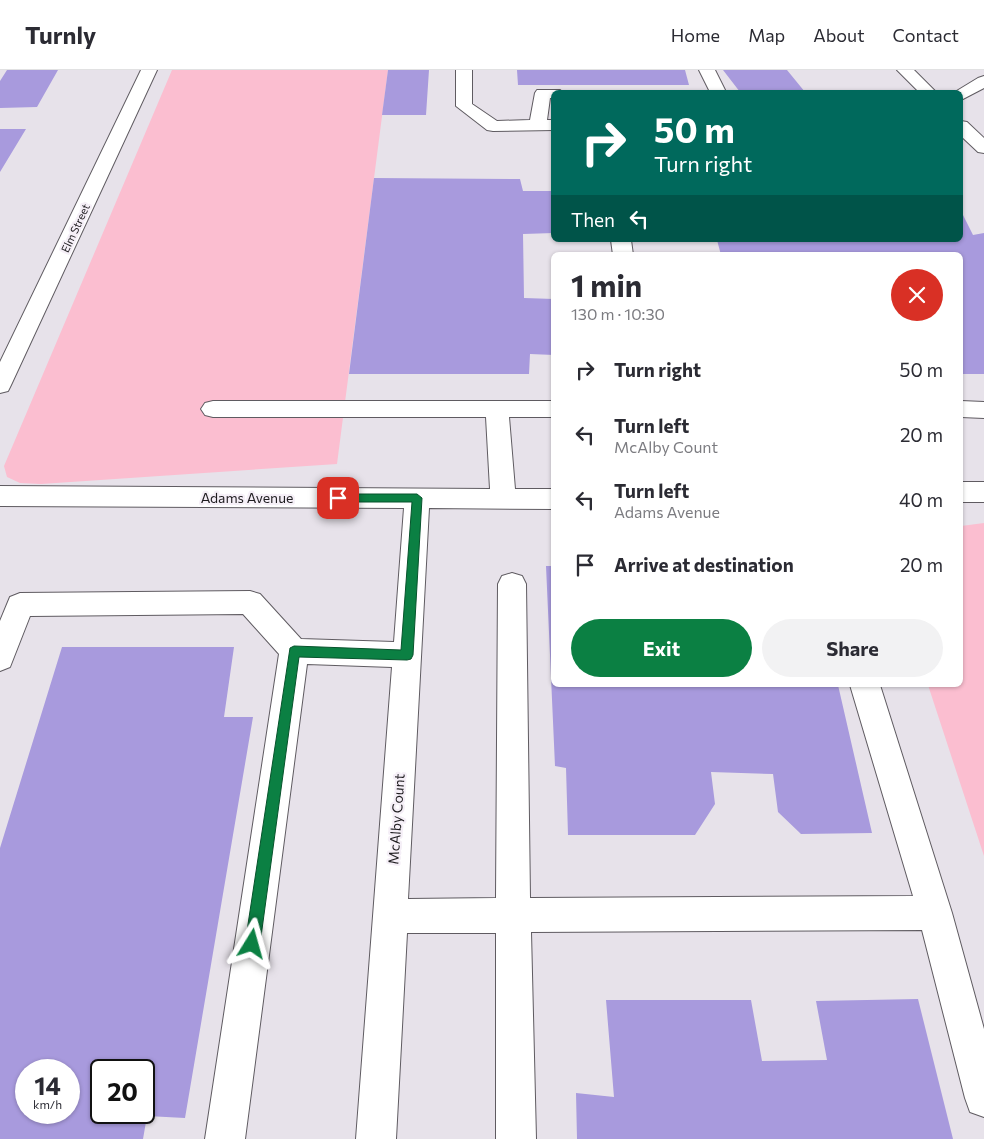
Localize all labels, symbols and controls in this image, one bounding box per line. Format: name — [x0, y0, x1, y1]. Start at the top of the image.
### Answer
text: Turnly — [25, 20, 96, 49]
text: Home — [671, 24, 720, 46]
text: Map — [748, 24, 785, 46]
text: About — [813, 24, 865, 46]
text: Contact — [893, 24, 959, 46]
text: 50 m — [654, 107, 735, 150]
icon: right — [571, 110, 636, 175]
text: Turn right — [654, 150, 752, 177]
street label: Elm Street — [58, 201, 92, 254]
icon: left — [625, 205, 653, 233]
text: Then — [571, 208, 615, 231]
text: 1 min — [571, 266, 642, 303]
button: close — [891, 269, 943, 321]
text: 130 m · 10:30 — [571, 304, 665, 323]
icon: right — [571, 356, 599, 384]
text: Turn right — [614, 358, 701, 381]
text: 50 m — [899, 358, 943, 381]
text: Turn left — [614, 414, 689, 437]
icon: left — [571, 421, 599, 449]
text: 20 m — [900, 423, 943, 446]
text: McAlby Count — [614, 437, 718, 456]
pin — [317, 477, 359, 519]
text: Turn left — [614, 479, 689, 502]
icon: arrive — [324, 484, 352, 512]
icon: left — [571, 486, 599, 514]
text: 40 m — [899, 488, 943, 511]
street label: Adams Avenue — [201, 489, 293, 506]
text: Adams Avenue — [614, 502, 720, 521]
icon: arrive — [571, 551, 599, 579]
text: Arrive at destination — [614, 553, 794, 576]
text: 20 m — [900, 553, 943, 576]
button: Exit — [571, 619, 752, 677]
button: Share — [762, 619, 943, 677]
street label: McAlby Count — [384, 773, 408, 865]
position arrow — [225, 917, 277, 969]
speed limit sign: 20 — [90, 1059, 155, 1124]
text: 14 — [34, 1070, 61, 1100]
text: km/h — [33, 1097, 62, 1111]

